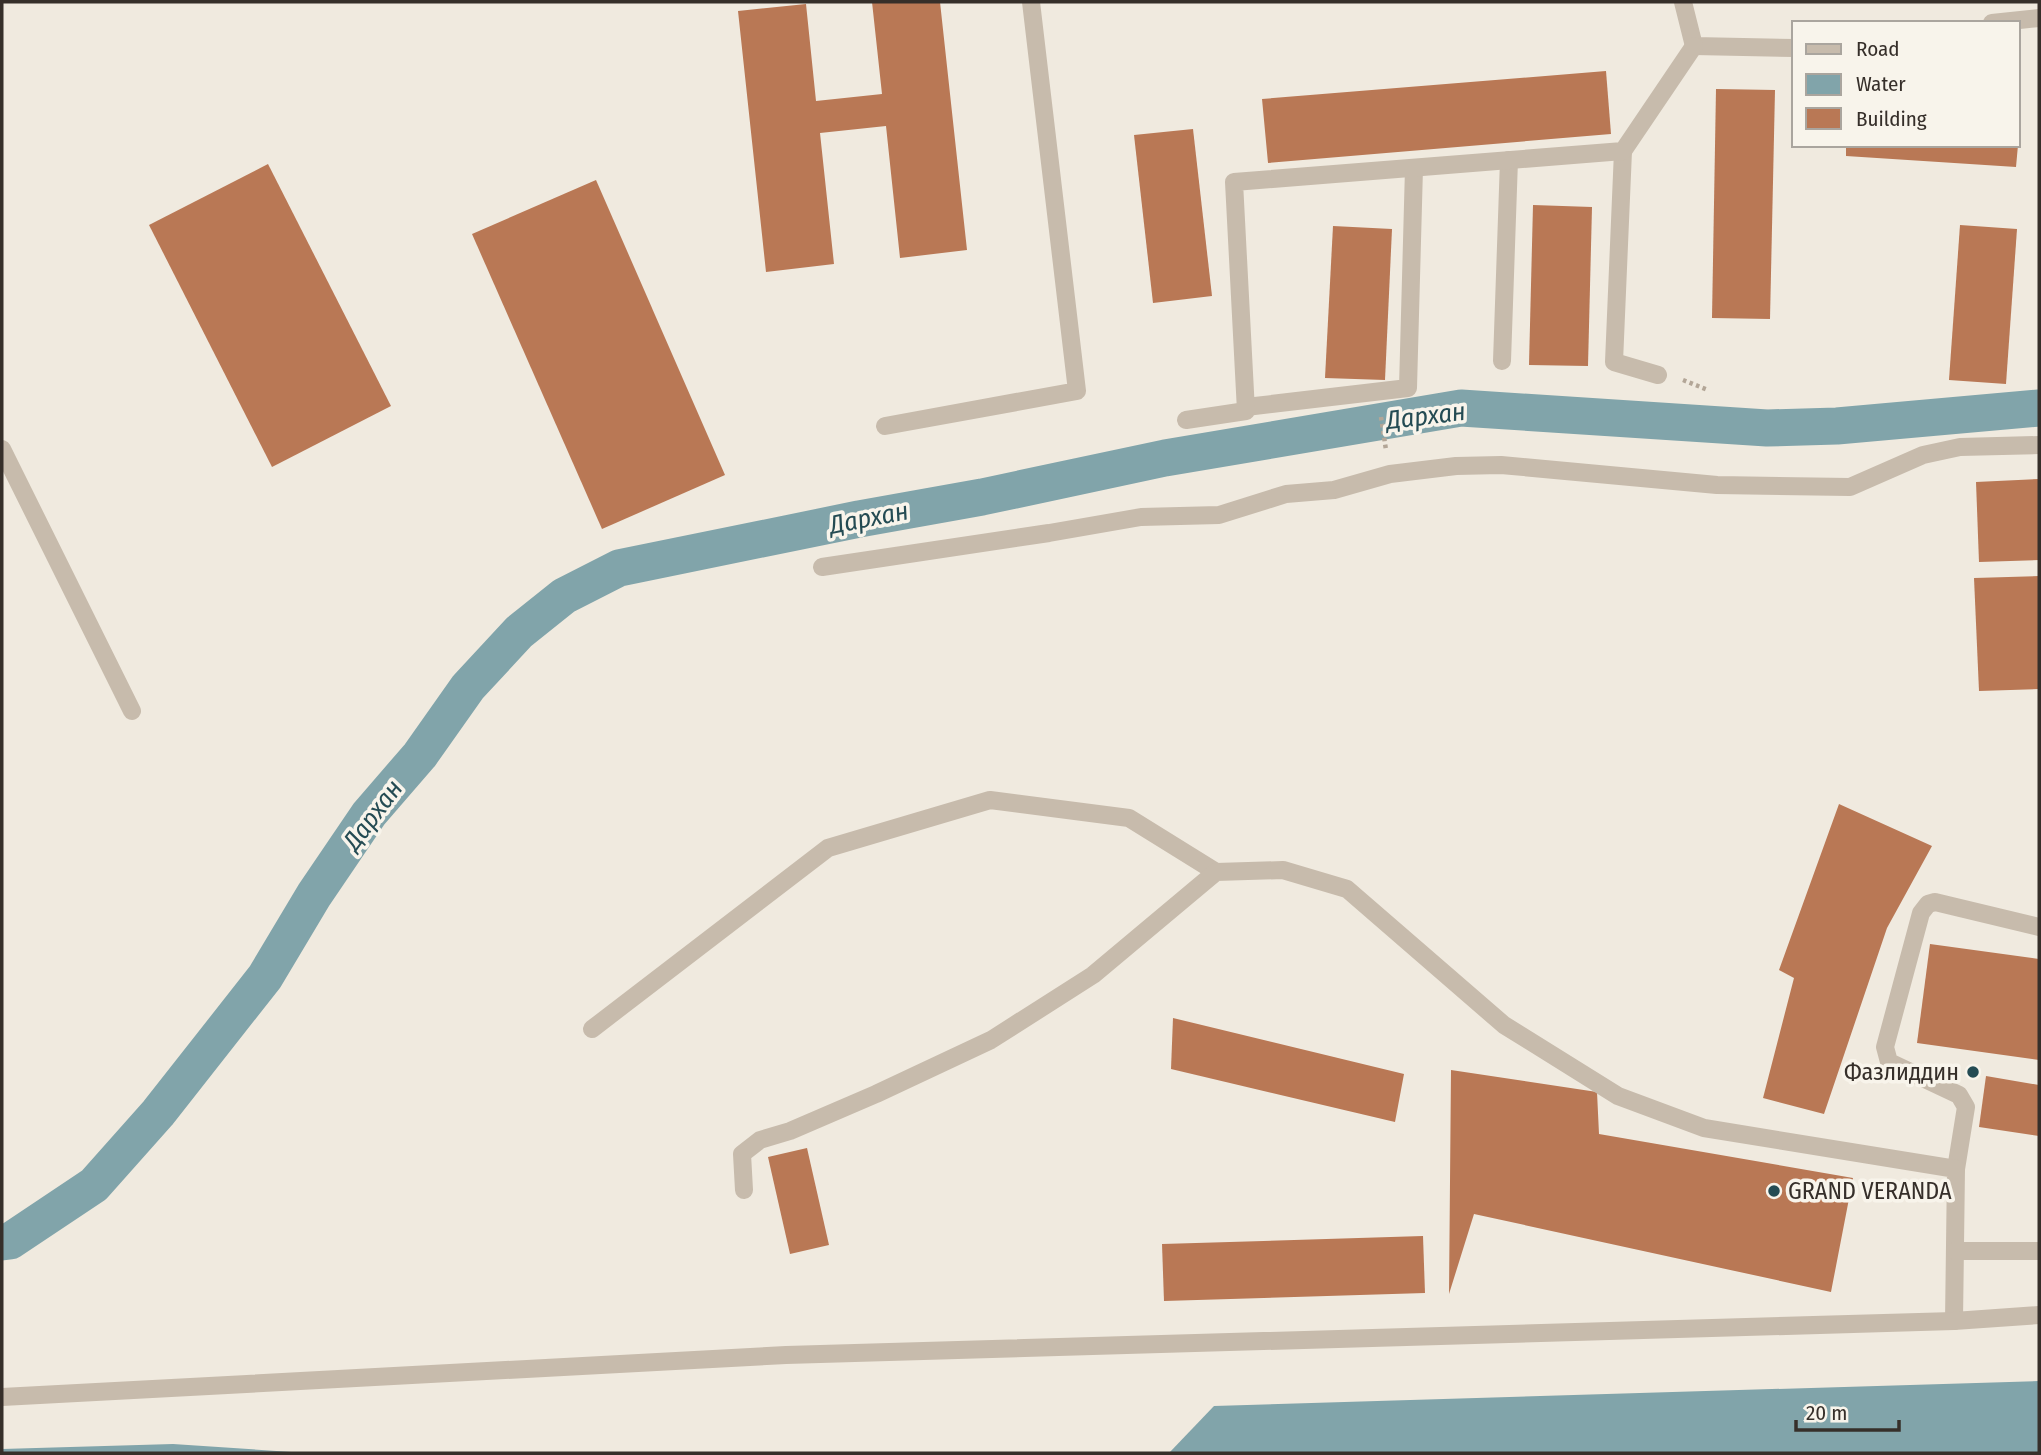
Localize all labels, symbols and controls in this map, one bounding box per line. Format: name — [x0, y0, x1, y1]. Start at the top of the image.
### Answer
legend — [1792, 21, 2020, 147]
text: Road — [1856, 36, 1900, 62]
text: Water — [1856, 71, 1906, 97]
text: Building — [1856, 106, 1927, 132]
water label: Дархан — [1383, 396, 1467, 436]
water label: Дархан — [825, 495, 911, 541]
water label: Дархан — [335, 774, 409, 858]
place label: Фазлиддин — [1844, 1058, 1959, 1086]
marker: Фазлиддин — [1965, 1064, 1981, 1080]
place label: GRAND VERANDA — [1788, 1177, 1952, 1205]
marker: GRAND VERANDA — [1766, 1183, 1782, 1199]
scale bar — [1796, 1388, 1899, 1432]
text: 20 m — [1806, 1400, 1847, 1426]

